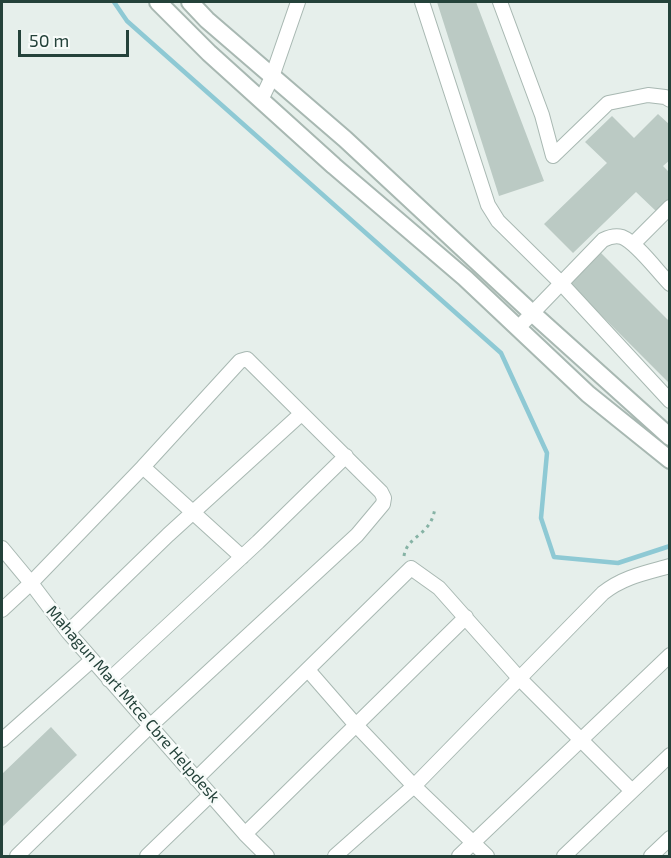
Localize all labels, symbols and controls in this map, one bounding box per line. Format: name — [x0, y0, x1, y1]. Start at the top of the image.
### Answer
scale bar — [21, 18, 132, 56]
text: 50 m — [29, 29, 69, 51]
street label: Mahagun Mart Mtce Cbre Helpdesk — [42, 602, 224, 806]

